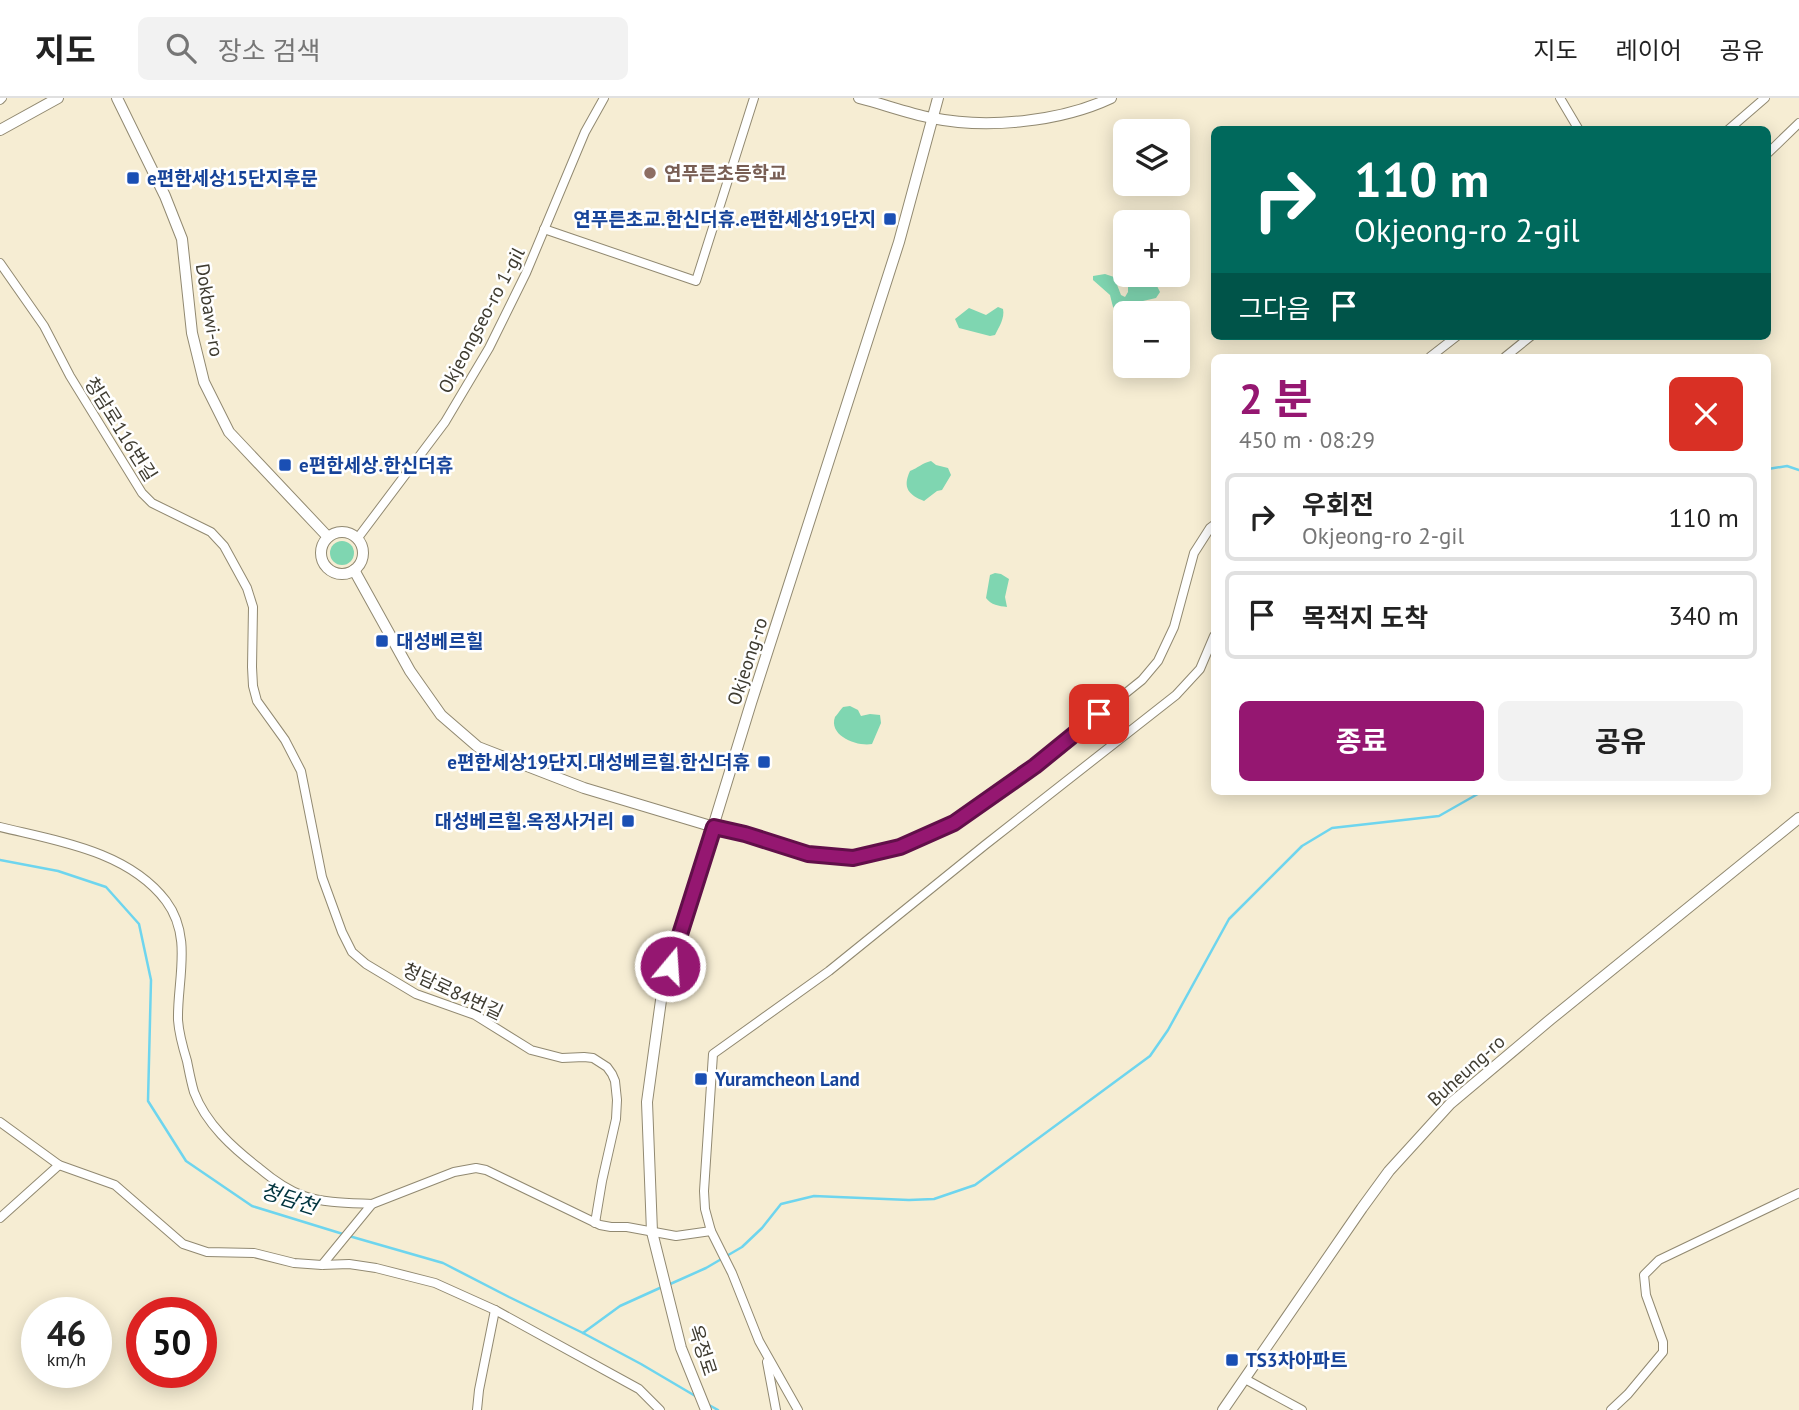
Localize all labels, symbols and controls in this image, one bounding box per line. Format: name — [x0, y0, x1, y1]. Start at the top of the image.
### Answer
search box — [138, 17, 628, 80]
text: 지도 — [35, 28, 96, 71]
icon: search — [162, 29, 200, 67]
text: 장소 검색 — [218, 34, 320, 67]
text: 지도 — [1533, 35, 1578, 66]
text: 레이어 — [1616, 35, 1682, 66]
text: 공유 — [1720, 35, 1764, 66]
map controls — [1113, 119, 1190, 378]
button: layers — [1113, 119, 1190, 196]
text: 110 m — [1354, 147, 1489, 211]
icon: right — [1239, 154, 1330, 245]
place label: 연푸른초등학교 — [664, 161, 786, 185]
marker: 연푸른초등학교 — [642, 165, 658, 181]
place label: e편한세상15단지후문 — [147, 166, 318, 190]
marker: e편한세상15단지후문 — [125, 170, 141, 186]
place label: 연푸른초교.한신더휴.e편한세상19단지 — [573, 207, 876, 231]
text: Okjeong-ro 2-gil — [1354, 209, 1580, 251]
button: + — [1113, 210, 1190, 287]
marker: 연푸른초교.한신더휴.e편한세상19단지 — [882, 211, 898, 227]
street label: Okjeongseo-ro 1-gil — [432, 243, 530, 397]
street label: Dokbawi-ro — [191, 262, 229, 358]
icon: arrive — [1325, 287, 1363, 325]
text: 그다음 — [1239, 292, 1311, 325]
button: − — [1113, 301, 1190, 378]
text: 2 분 — [1239, 371, 1312, 426]
street label: 청담로116번길 — [79, 372, 163, 486]
button: close — [1669, 377, 1743, 451]
text: 450 m · 08:29 — [1239, 425, 1375, 454]
place label: e편한세상.한신더휴 — [299, 453, 453, 477]
marker: e편한세상.한신더휴 — [277, 457, 293, 473]
text: 우회전 — [1302, 488, 1374, 521]
icon: right — [1243, 498, 1281, 536]
text: 110 m — [1668, 501, 1739, 534]
text: Okjeong-ro 2-gil — [1302, 521, 1464, 550]
icon: arrive — [1243, 596, 1281, 634]
text: 340 m — [1668, 599, 1739, 632]
text: 목적지 도착 — [1302, 601, 1428, 634]
street label: Okjeong-ro — [722, 614, 772, 708]
place label: 대성베르힐 — [396, 629, 483, 653]
marker: 대성베르힐 — [374, 633, 390, 649]
pin — [1069, 684, 1129, 744]
icon: arrive — [1080, 695, 1118, 733]
button: 종료 — [1239, 701, 1484, 781]
button: 공유 — [1498, 701, 1743, 781]
place label: e편한세상19단지.대성베르힐.한신더휴 — [447, 750, 750, 774]
marker: e편한세상19단지.대성베르힐.한신더휴 — [756, 754, 772, 770]
place label: 대성베르힐.옥정사거리 — [435, 809, 614, 833]
marker: 대성베르힐.옥정사거리 — [620, 813, 636, 829]
position arrow — [633, 929, 707, 1003]
street label: 청담로84번길 — [399, 957, 507, 1025]
street label: Buheung-ro — [1422, 1029, 1510, 1111]
place label: Yuramcheon Land — [714, 1067, 860, 1091]
marker: Yuramcheon Land — [693, 1071, 709, 1087]
water label: 청담천 — [257, 1177, 323, 1221]
speed limit sign: 50 — [126, 1297, 217, 1388]
text: 46 — [47, 1310, 86, 1356]
street label: 옥정로 — [683, 1321, 723, 1379]
text: km/h — [47, 1348, 86, 1371]
place label: TS3차아파트 — [1246, 1348, 1348, 1372]
marker: TS3차아파트 — [1224, 1352, 1240, 1368]

